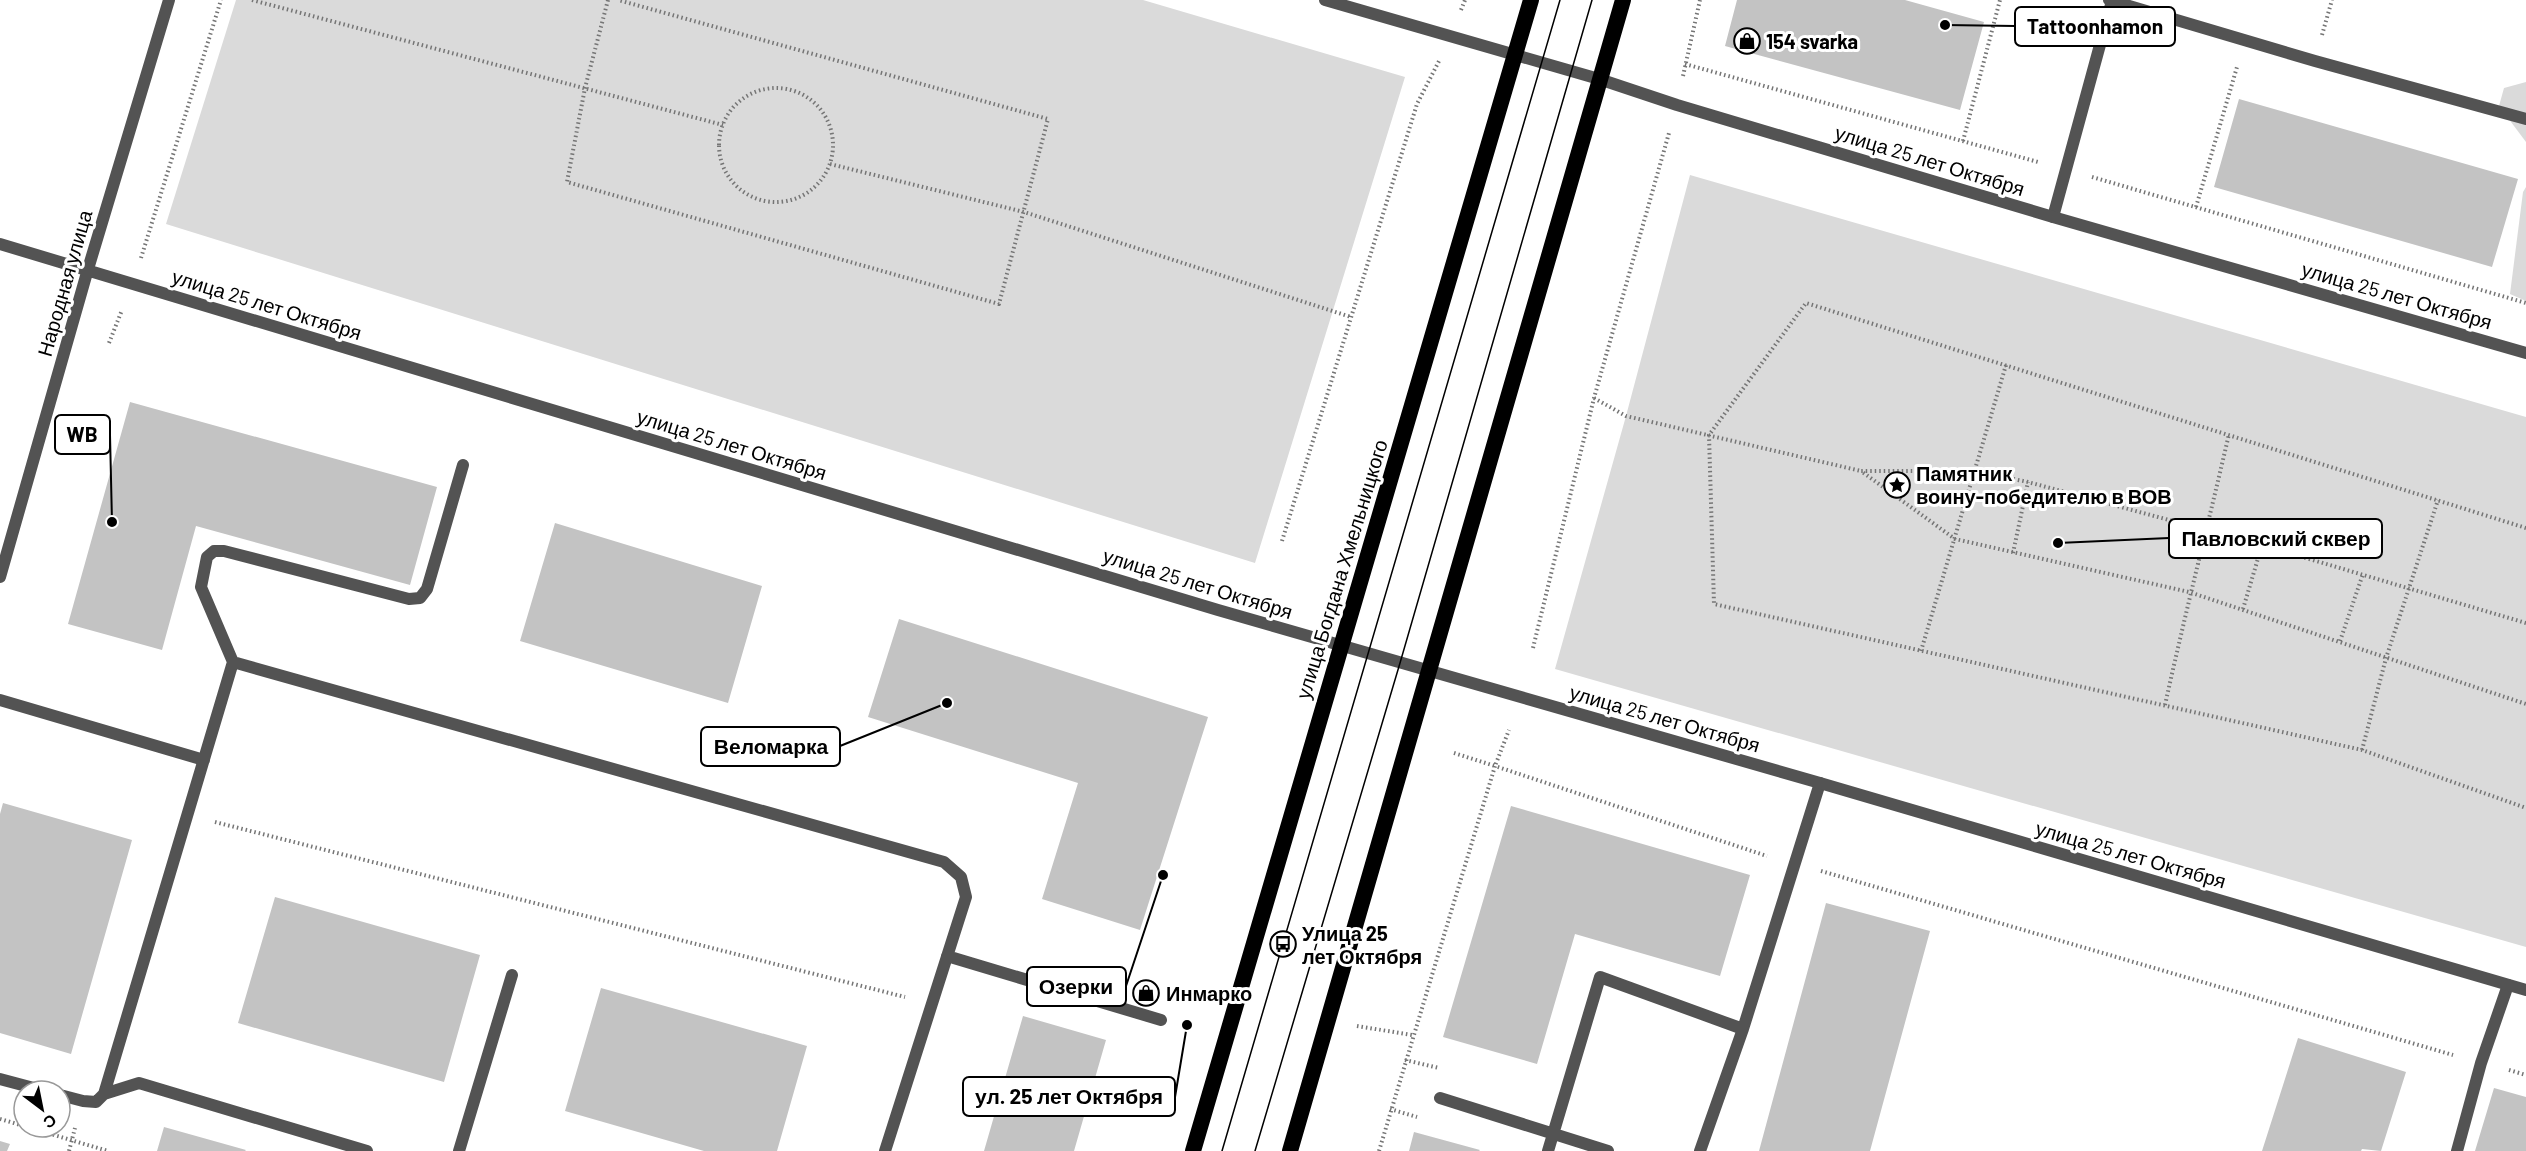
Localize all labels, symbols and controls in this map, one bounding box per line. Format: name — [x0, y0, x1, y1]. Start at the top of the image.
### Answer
callout: Tattoonhamon — [2015, 7, 2175, 46]
text: Tattoonhamon — [2027, 13, 2163, 38]
shop icon: 154 svarka — [1732, 26, 1762, 56]
place label: 154 svarka — [1766, 29, 1858, 53]
street label: улица 25 лет Октября — [1832, 120, 2028, 200]
street label: Народная улица — [32, 206, 97, 359]
street label: улица 25 лет Октября — [2299, 256, 2495, 334]
street label: улица 25 лет Октября — [169, 264, 365, 344]
street label: улица 25 лет Октября — [634, 404, 830, 484]
callout: WB — [55, 415, 110, 454]
text: WB — [66, 421, 98, 446]
street label: улица Богдана Хмельницкого — [1290, 436, 1392, 702]
place label: Памятник воину-победителю в ВОВ — [1916, 461, 2172, 508]
place icon: Памятник воину-победителю в ВОВ — [1882, 470, 1912, 500]
callout: Павловский сквер — [2169, 519, 2382, 558]
text: Павловский сквер — [2181, 525, 2371, 550]
street label: улица 25 лет Октября — [1100, 543, 1296, 623]
street label: улица 25 лет Октября — [1567, 679, 1763, 757]
callout: Веломарка — [701, 727, 840, 766]
text: Веломарка — [714, 733, 829, 758]
street label: улица 25 лет Октября — [2033, 815, 2229, 893]
place label: Улица 25 лет Октября — [1302, 921, 1422, 968]
bus stop icon: Улица 25 лет Октября — [1268, 929, 1298, 959]
callout: Озерки — [1027, 967, 1126, 1006]
text: Озерки — [1039, 973, 1113, 998]
shop icon: Инмарко — [1131, 978, 1161, 1008]
place label: Инмарко — [1166, 981, 1252, 1005]
callout: ул. 25 лет Октября — [963, 1077, 1175, 1116]
north arrow — [12, 1079, 72, 1139]
text: ул. 25 лет Октября — [975, 1083, 1163, 1108]
text: С — [40, 1111, 60, 1133]

